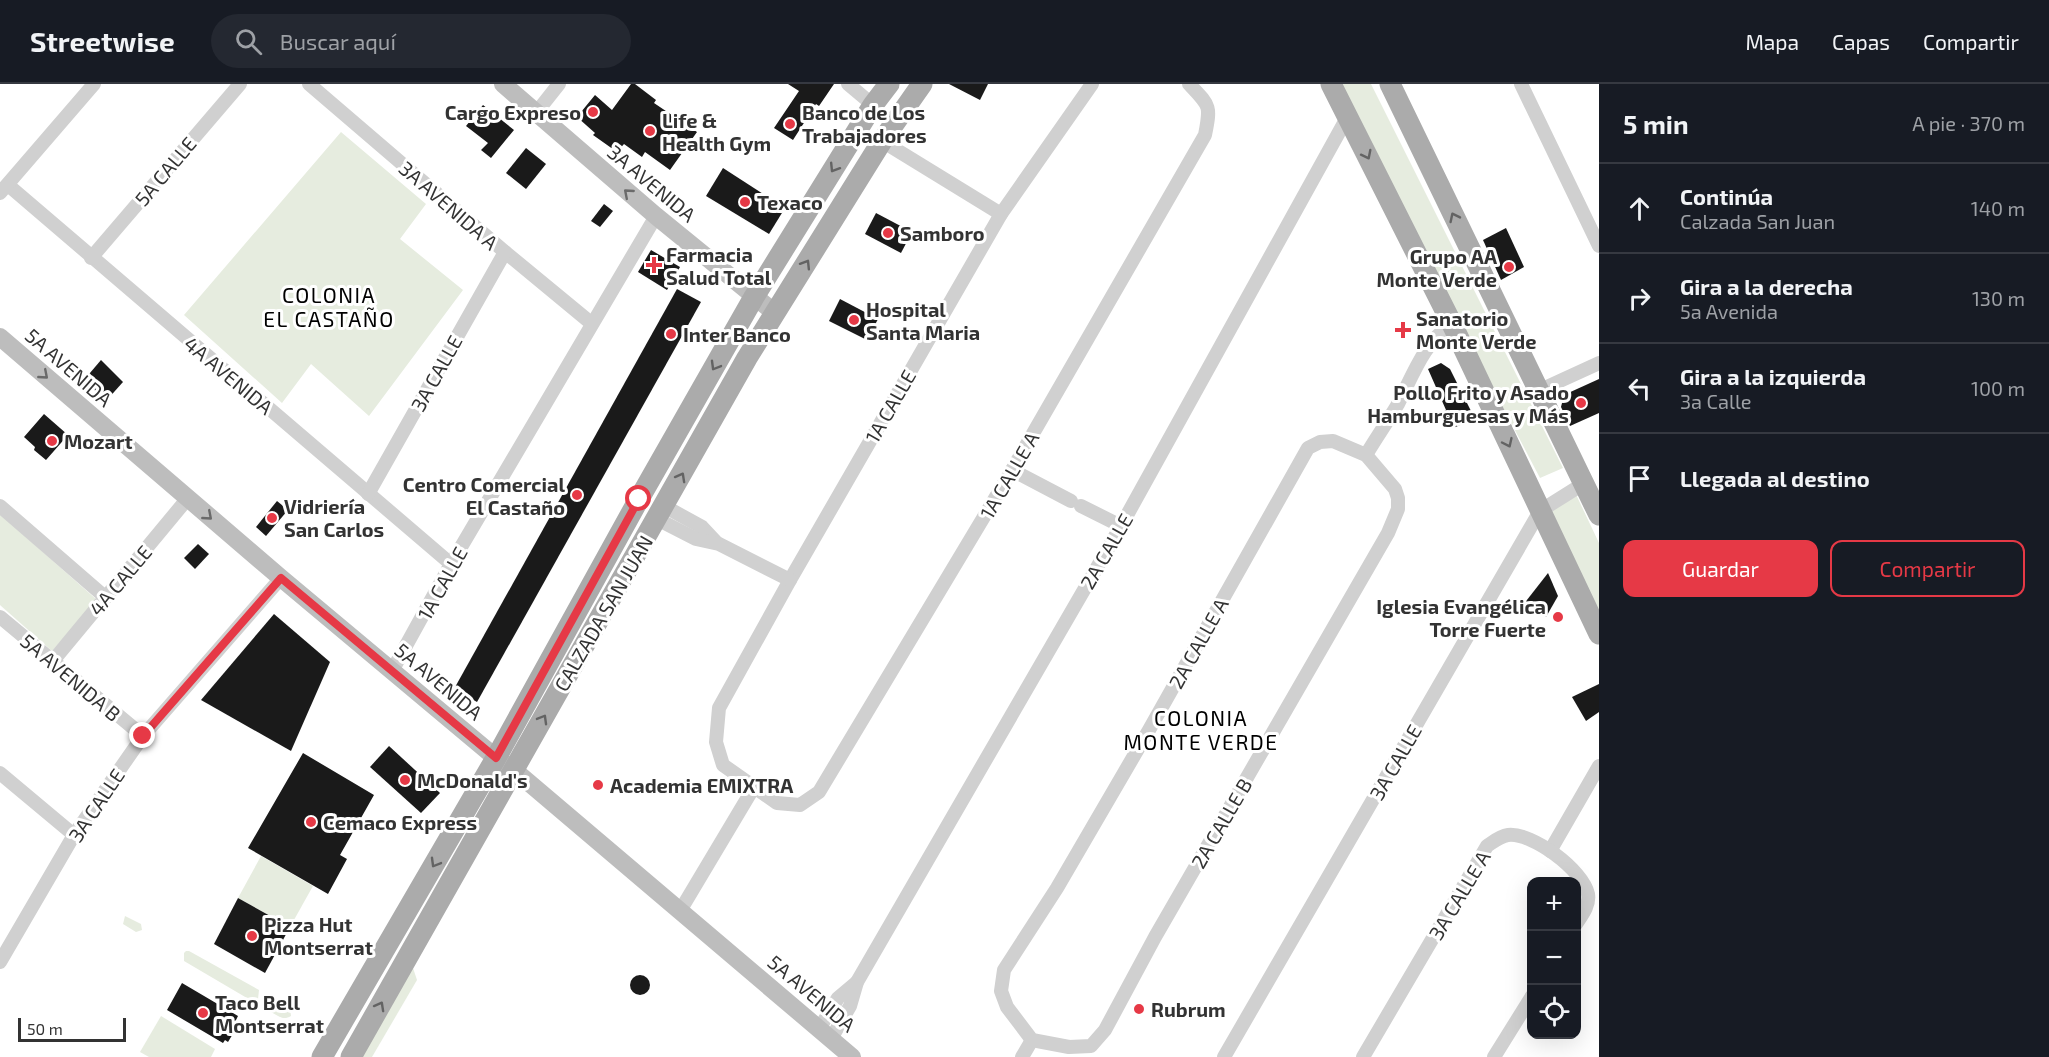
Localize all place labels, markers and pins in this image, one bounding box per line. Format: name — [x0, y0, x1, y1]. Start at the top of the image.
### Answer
place label: Cargo Expreso — [445, 100, 581, 124]
place label: Banco de Los Trabajadores — [802, 100, 927, 147]
marker: Cargo Expreso — [586, 105, 600, 119]
place label: Life & Health Gym — [662, 108, 771, 156]
marker: Banco de Los Trabajadores — [783, 117, 797, 131]
marker: Life & Health Gym — [643, 124, 657, 138]
place label: Texaco — [757, 190, 823, 214]
marker: Texaco — [738, 195, 752, 209]
place label: Samboro — [900, 221, 985, 245]
marker: Samboro — [881, 226, 895, 240]
place label: Farmacia Salud Total — [666, 242, 772, 289]
place label: Grupo AA Monte Verde — [1377, 244, 1498, 291]
marker: Farmacia Salud Total — [647, 258, 661, 272]
marker: Grupo AA Monte Verde — [1502, 260, 1516, 274]
place label: Hospital Santa Maria — [866, 297, 980, 344]
place label: Sanatorio Monte Verde — [1416, 306, 1536, 353]
marker: Hospital Santa Maria — [847, 313, 861, 327]
marker: Sanatorio Monte Verde — [1394, 321, 1412, 339]
place label: Inter Banco — [683, 322, 791, 346]
marker: Inter Banco — [664, 327, 678, 341]
place label: Pollo Frito y Asado Hamburguesas y Más — [1367, 380, 1569, 428]
marker: Pollo Frito y Asado Hamburguesas y Más — [1574, 396, 1588, 410]
place label: Mozart — [64, 429, 133, 453]
marker: Mozart — [45, 434, 59, 448]
place label: Centro Comercial El Castaño — [403, 472, 565, 519]
marker: Centro Comercial El Castaño — [570, 488, 584, 502]
place label: Vidriería San Carlos — [284, 494, 384, 541]
marker: Vidriería San Carlos — [265, 511, 279, 525]
place label: Iglesia Evangélica Torre Fuerte — [1376, 594, 1546, 641]
marker: Iglesia Evangélica Torre Fuerte — [1551, 610, 1565, 624]
place label: McDonald's — [417, 768, 528, 792]
marker: McDonald's — [398, 773, 412, 787]
place label: Academia EMIXTRA — [610, 773, 794, 797]
marker: Academia EMIXTRA — [591, 778, 605, 792]
place label: Cemaco Express — [323, 810, 477, 834]
marker: Cemaco Express — [304, 815, 318, 829]
place label: Pizza Hut Montserrat — [264, 912, 373, 959]
marker: Pizza Hut Montserrat — [245, 929, 259, 943]
place label: Taco Bell Montserrat — [215, 990, 324, 1037]
place label: Rubrum — [1151, 997, 1226, 1021]
marker: Rubrum — [1132, 1002, 1146, 1016]
marker: Taco Bell Montserrat — [196, 1006, 210, 1020]

